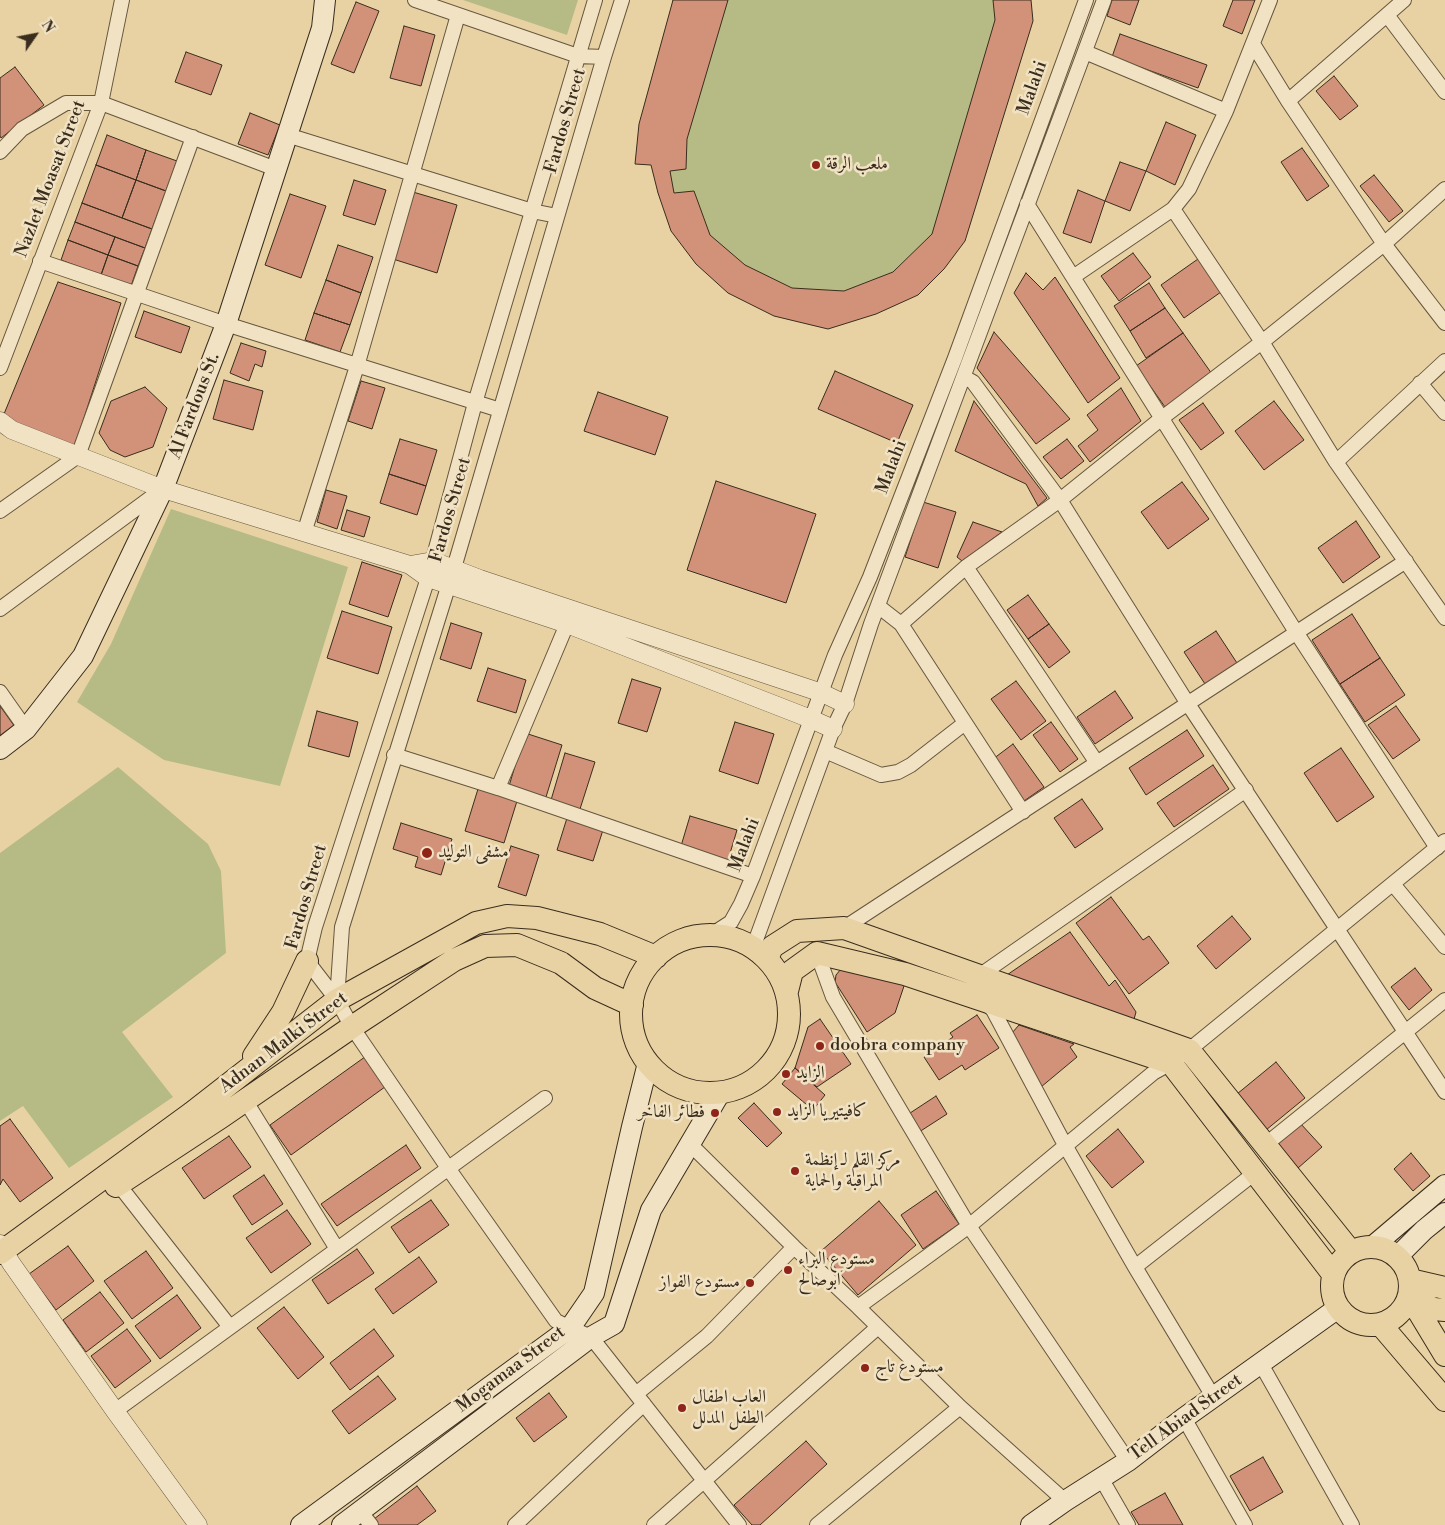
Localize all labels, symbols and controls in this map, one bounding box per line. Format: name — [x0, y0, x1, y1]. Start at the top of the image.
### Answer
north arrow — [10, 10, 60, 60]
text: N — [37, 17, 58, 36]
street label: Malahi — [1013, 58, 1053, 118]
street label: Fardos Street — [541, 66, 591, 176]
street label: Nazlet Moasat Street — [11, 97, 91, 261]
place label: ملعب الرقة — [826, 154, 888, 176]
marker: ملعب الرقة — [810, 159, 822, 171]
street label: Al Fardous St. — [165, 350, 225, 462]
street label: Malahi — [872, 437, 912, 497]
street label: Fardos Street — [426, 455, 476, 565]
street label: Malahi — [725, 815, 765, 875]
street label: Fardos Street — [282, 842, 332, 952]
place label: مشفى التوليد — [438, 842, 509, 864]
marker: مشفى التوليد — [420, 846, 434, 860]
street label: Adnan Malki Street — [216, 988, 352, 1098]
place label: doobra company — [830, 1035, 965, 1057]
marker: doobra company — [814, 1040, 826, 1052]
place label: الزايد — [796, 1063, 825, 1085]
marker: الزايد — [780, 1068, 792, 1080]
place label: كافيتيريا الزايد — [787, 1101, 867, 1123]
place label: فطائر الفاخر — [638, 1102, 705, 1124]
marker: كافيتيريا الزايد — [771, 1106, 783, 1118]
marker: فطائر الفاخر — [709, 1107, 721, 1119]
place label: مركز القلم لـ إنظمة المراقبة والحماية — [805, 1150, 900, 1192]
marker: مركز القلم لـ إنظمة المراقبة والحماية — [789, 1165, 801, 1177]
place label: مستودع البراء ابوصالح — [798, 1249, 875, 1292]
marker: مستودع البراء ابوصالح — [782, 1264, 794, 1276]
place label: مستودع الفواز — [659, 1272, 740, 1294]
marker: مستودع الفواز — [744, 1277, 756, 1289]
street label: Mogamaa Street — [452, 1322, 570, 1418]
place label: مستودع تاج — [875, 1357, 944, 1379]
marker: مستودع تاج — [859, 1362, 871, 1374]
street label: Tell Abiad Street — [1125, 1370, 1247, 1466]
place label: العاب اطفال الطفل المدلل — [692, 1387, 766, 1430]
marker: العاب اطفال الطفل المدلل — [676, 1402, 688, 1414]

